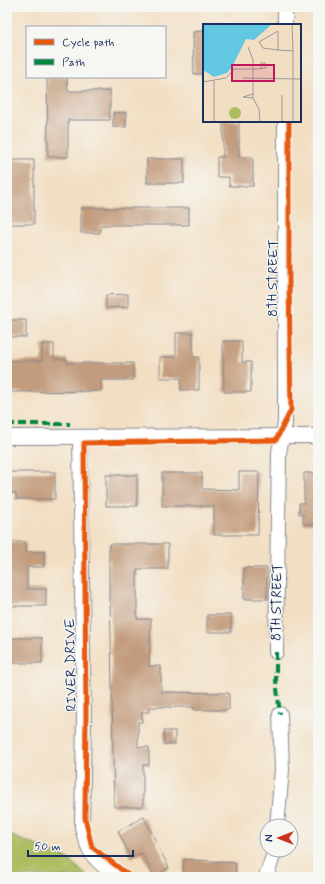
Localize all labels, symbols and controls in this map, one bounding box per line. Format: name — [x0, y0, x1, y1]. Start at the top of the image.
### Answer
inset map — [203, 24, 301, 122]
legend — [26, 26, 166, 78]
text: Cycle path — [62, 35, 114, 51]
text: Path — [62, 55, 85, 71]
street label: 8TH STREET — [264, 239, 282, 317]
street label: 8TH STREET — [267, 563, 287, 641]
street label: RIVER DRIVE — [61, 618, 81, 712]
north arrow — [259, 818, 299, 858]
scale bar — [28, 832, 133, 858]
text: N — [263, 834, 277, 842]
text: 50 m — [34, 839, 61, 855]

